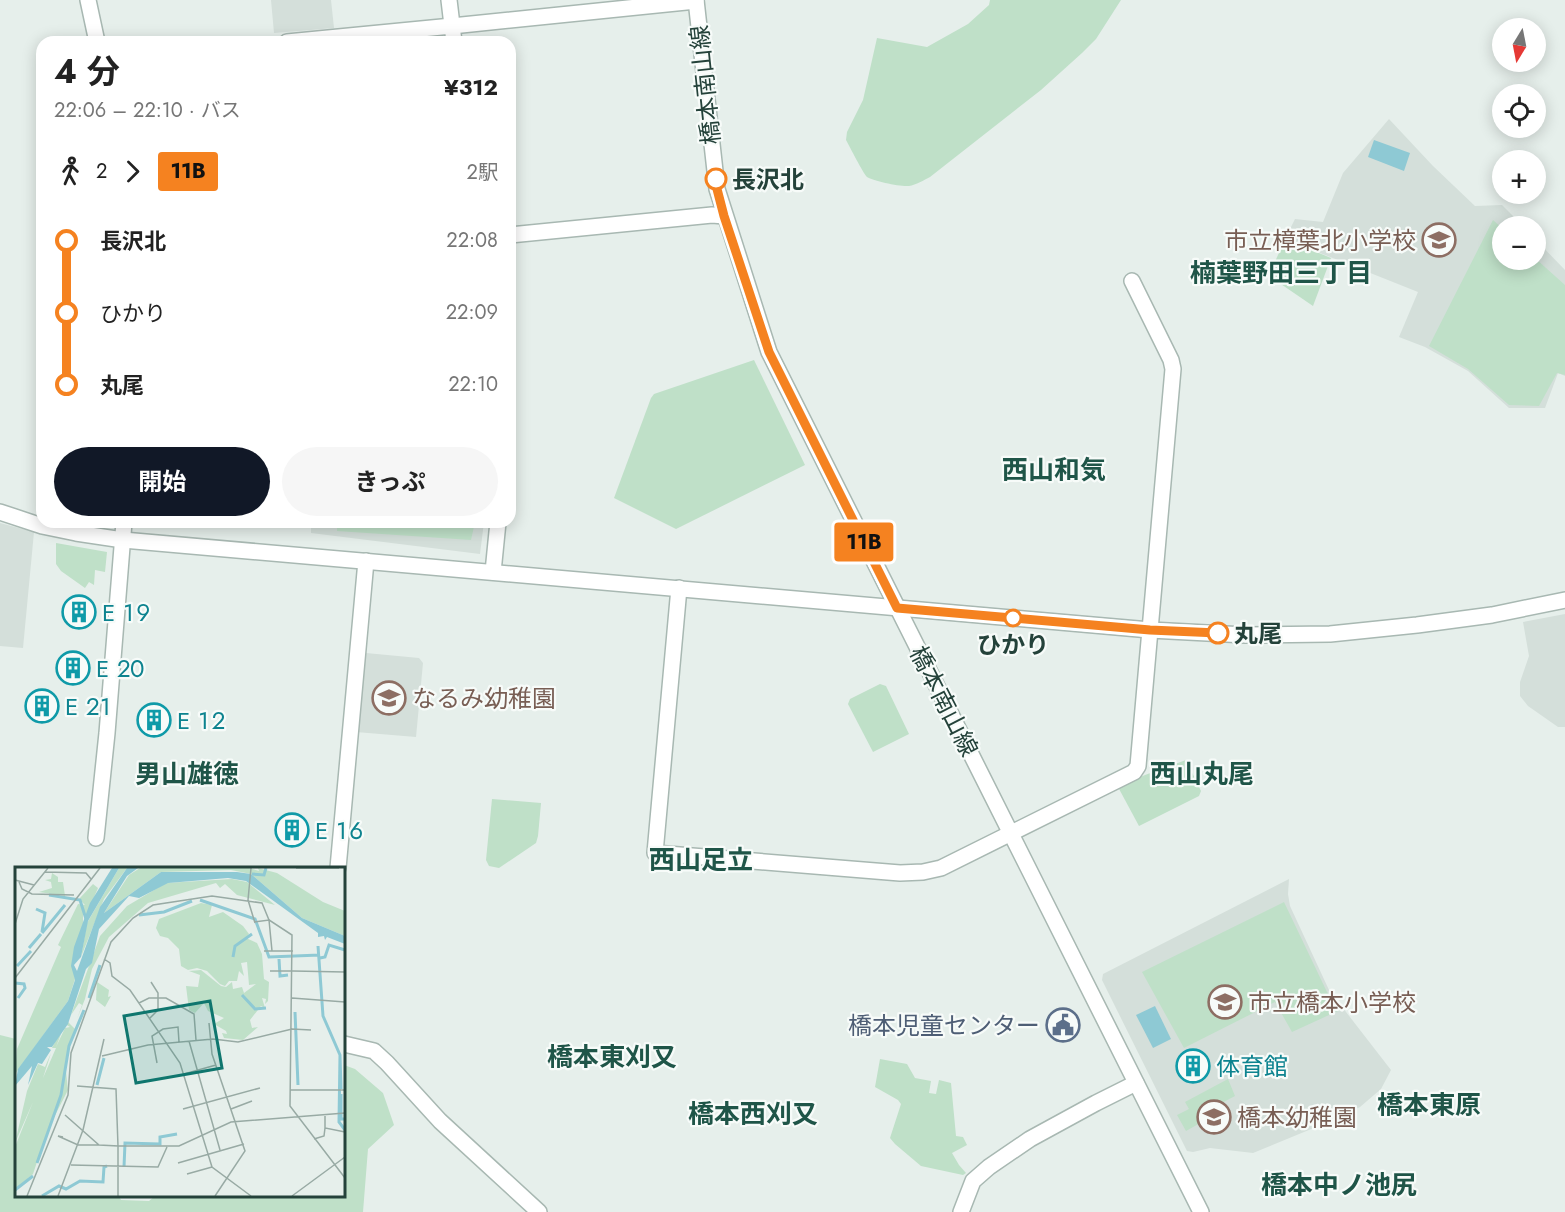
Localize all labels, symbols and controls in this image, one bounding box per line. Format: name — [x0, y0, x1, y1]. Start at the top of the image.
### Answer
north arrow — [1492, 18, 1546, 72]
map controls — [1492, 18, 1546, 270]
street label: 橋本南山線 — [681, 23, 729, 147]
text: 4 分 — [54, 48, 120, 95]
text: ¥312 — [444, 71, 498, 103]
button: locate — [1492, 84, 1546, 138]
text: 22:06 – 22:10 · バス — [54, 96, 241, 125]
button: + — [1492, 150, 1546, 204]
icon: walk — [54, 155, 87, 188]
icon: forward — [116, 155, 149, 188]
text: 11B — [170, 156, 206, 186]
text: 2 — [96, 157, 107, 186]
text: 2駅 — [467, 158, 498, 187]
place label: 長沢北 — [732, 162, 804, 197]
marker: 長沢北 — [705, 168, 727, 190]
button: − — [1492, 216, 1546, 270]
school or university icon: 市立樟葉北小学校 — [1421, 222, 1457, 258]
place label: 市立樟葉北小学校 — [1224, 223, 1416, 258]
text: 長沢北 — [100, 225, 166, 257]
text: 22:08 — [446, 226, 498, 255]
district label: 楠葉野田三丁目 — [1190, 254, 1372, 292]
text: ひかり — [100, 297, 166, 329]
text: 22:09 — [446, 298, 498, 327]
text: 丸尾 — [100, 369, 144, 401]
text: 22:10 — [448, 370, 498, 399]
button: 開始 — [54, 447, 270, 516]
button: きっぷ — [282, 447, 498, 516]
district label: 西山和気 — [1002, 451, 1106, 489]
line badge: 11B — [830, 522, 898, 562]
text: 11B — [846, 527, 882, 557]
building icon: E １９ — [61, 594, 97, 630]
place label: E １９ — [102, 595, 150, 630]
marker: ひかり — [1004, 609, 1022, 627]
place label: 丸尾 — [1234, 616, 1282, 651]
marker: 丸尾 — [1207, 622, 1229, 644]
place label: ひかり — [977, 627, 1049, 662]
street label: 橋本南山線 — [901, 640, 987, 762]
building icon: E ２０ — [55, 650, 91, 686]
place label: E ２０ — [96, 651, 144, 686]
school or university icon: なるみ幼稚園 — [371, 680, 407, 716]
place label: なるみ幼稚園 — [412, 681, 556, 716]
building icon: E ２１ — [24, 688, 60, 724]
place label: E ２１ — [65, 689, 113, 724]
building icon: E １２ — [136, 702, 172, 738]
place label: E １２ — [177, 703, 225, 738]
district label: 男山雄徳 — [135, 755, 239, 793]
district label: 西山丸尾 — [1150, 755, 1254, 793]
building icon: E １６ — [274, 812, 310, 848]
place label: E １６ — [315, 813, 363, 848]
district label: 西山足立 — [649, 841, 753, 879]
inset map — [15, 867, 345, 1197]
school or university icon: 市立橋本小学校 — [1207, 984, 1243, 1020]
place label: 市立橋本小学校 — [1248, 985, 1416, 1020]
public building icon: 橋本児童センター — [1045, 1007, 1081, 1043]
place label: 橋本児童センター — [848, 1008, 1040, 1043]
district label: 橋本東刈又 — [547, 1038, 677, 1076]
building icon: 体育館 — [1175, 1048, 1211, 1084]
place label: 体育館 — [1216, 1049, 1288, 1084]
district label: 橋本東原 — [1377, 1086, 1481, 1124]
district label: 橋本西刈又 — [688, 1095, 818, 1133]
school or university icon: 橋本幼稚園 — [1196, 1099, 1232, 1135]
place label: 橋本幼稚園 — [1237, 1100, 1357, 1135]
district label: 橋本中ノ池尻 — [1261, 1166, 1417, 1204]

